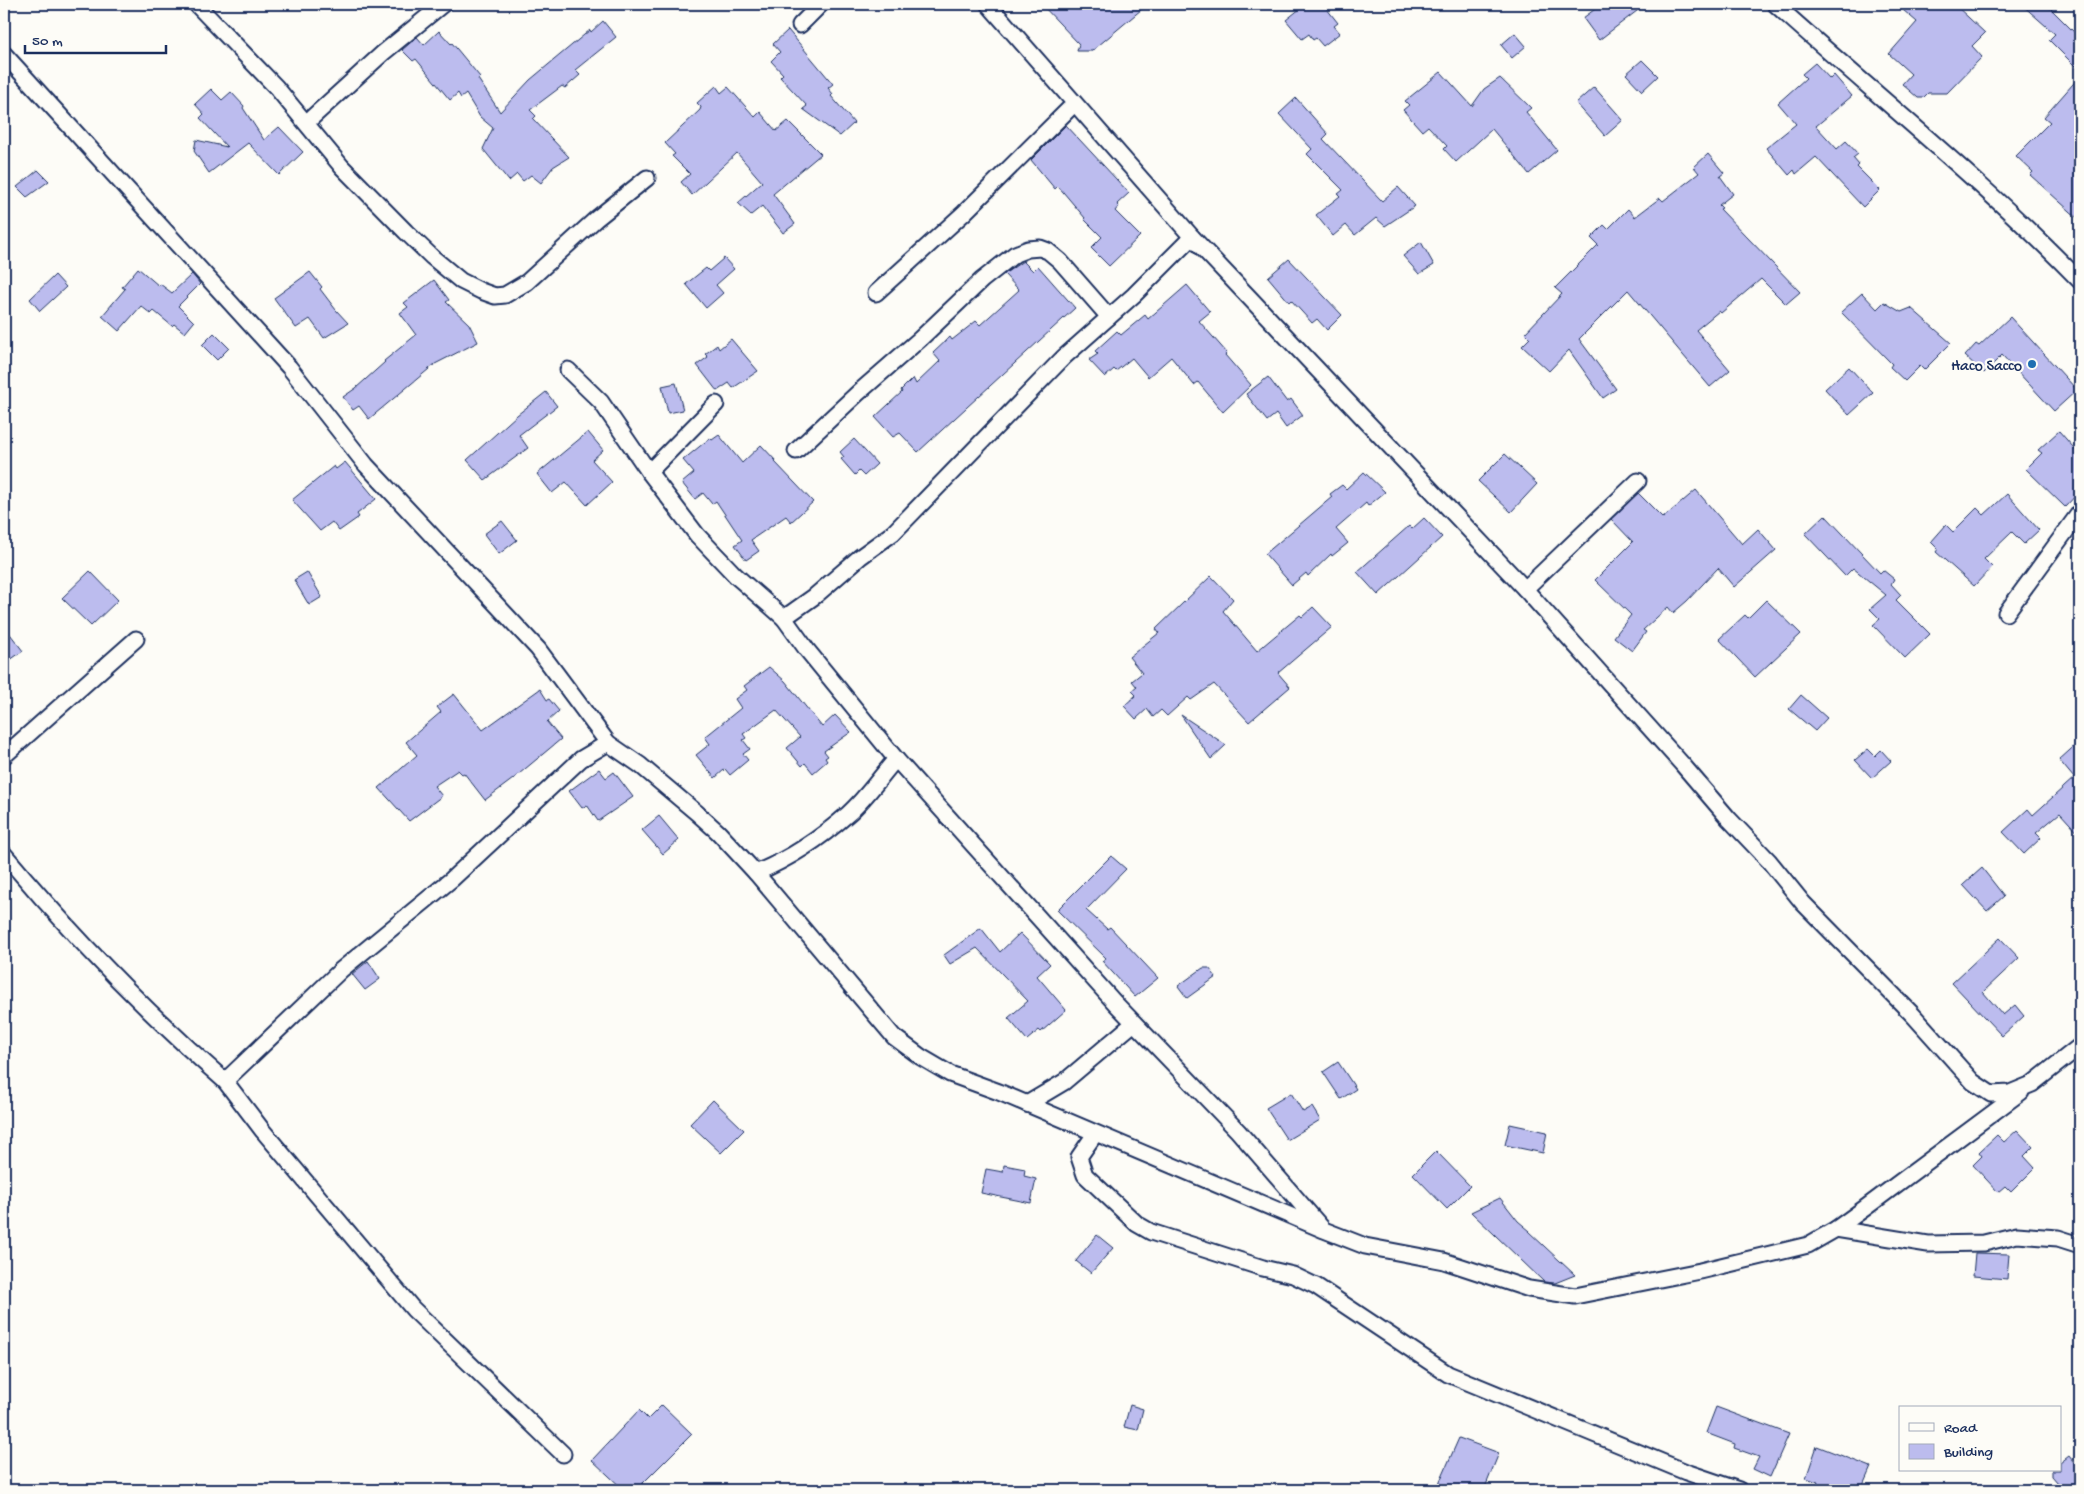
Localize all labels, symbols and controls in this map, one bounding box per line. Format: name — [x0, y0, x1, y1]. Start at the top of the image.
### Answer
scale bar — [25, 22, 166, 54]
text: 50 m — [32, 33, 63, 51]
place label: Haco Sacco — [1951, 358, 2022, 377]
marker: Haco Sacco — [2026, 358, 2038, 370]
legend — [1899, 1406, 2062, 1472]
text: Road — [1944, 1420, 1978, 1438]
text: Building — [1943, 1444, 1993, 1462]

